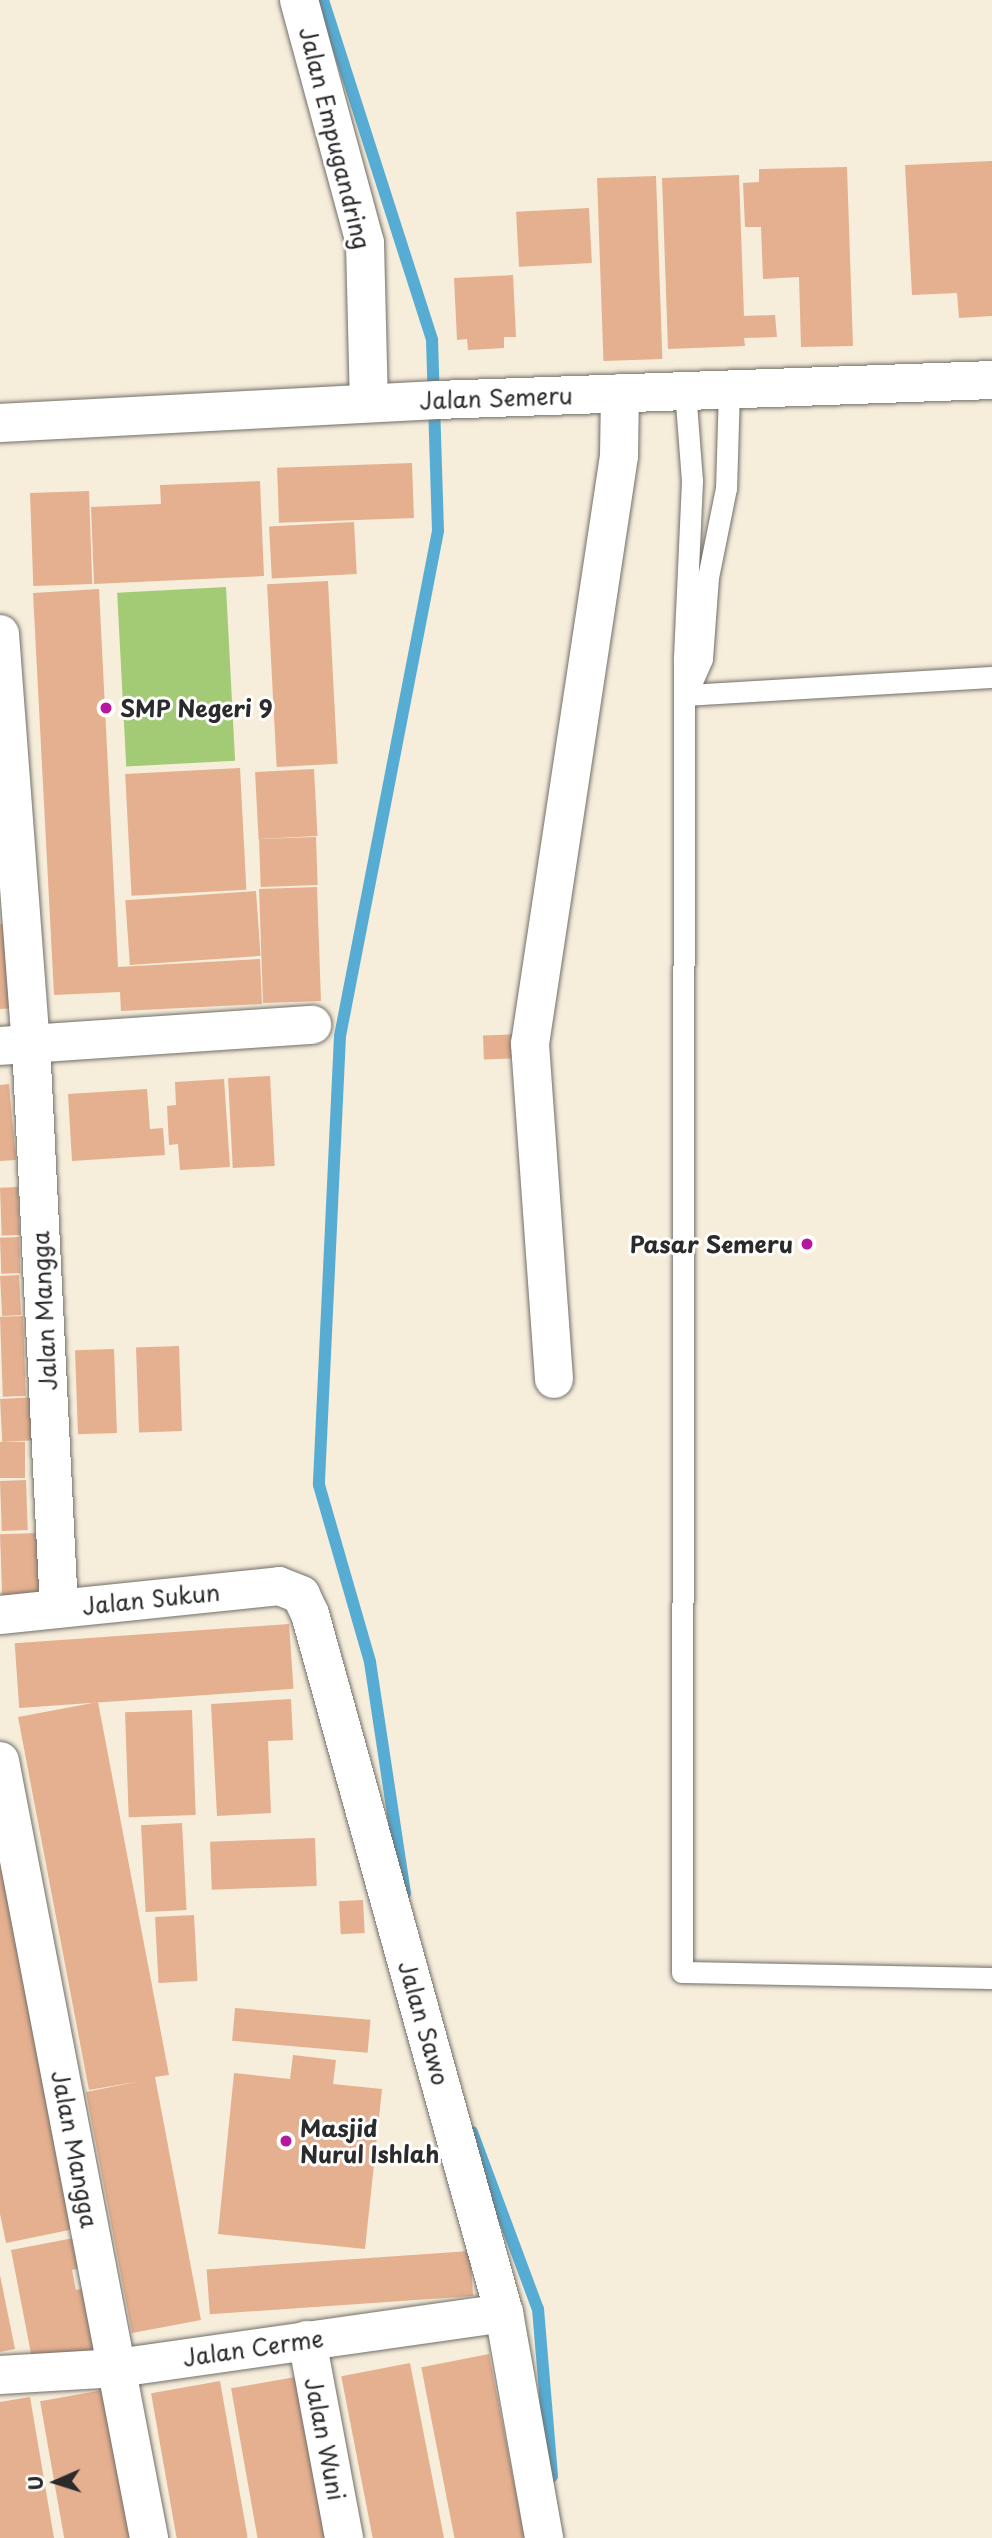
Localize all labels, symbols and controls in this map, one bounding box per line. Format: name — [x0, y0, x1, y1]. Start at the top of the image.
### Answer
street label: Jalan Empugandring — [294, 23, 376, 253]
street label: Jalan Semeru — [419, 382, 573, 414]
place label: SMP Negeri 9 — [120, 694, 274, 722]
marker: SMP Negeri 9 — [98, 700, 114, 716]
street label: Jalan Mangga — [26, 1230, 62, 1392]
place label: Pasar Semeru — [631, 1230, 793, 1258]
marker: Pasar Semeru — [799, 1236, 815, 1252]
street label: Jalan Sukun — [81, 1578, 221, 1620]
street label: Jalan Sawo — [393, 1957, 455, 2089]
street label: Jalan Mangga — [46, 2067, 104, 2231]
place label: Masjid Nurul Ishlah — [300, 2114, 441, 2168]
marker: Masjid Nurul Ishlah — [278, 2133, 294, 2149]
street label: Jalan Cerme — [180, 2324, 326, 2372]
street label: Jalan Wuni — [299, 2375, 351, 2503]
north arrow — [21, 2447, 91, 2517]
text: U — [21, 2475, 49, 2491]

